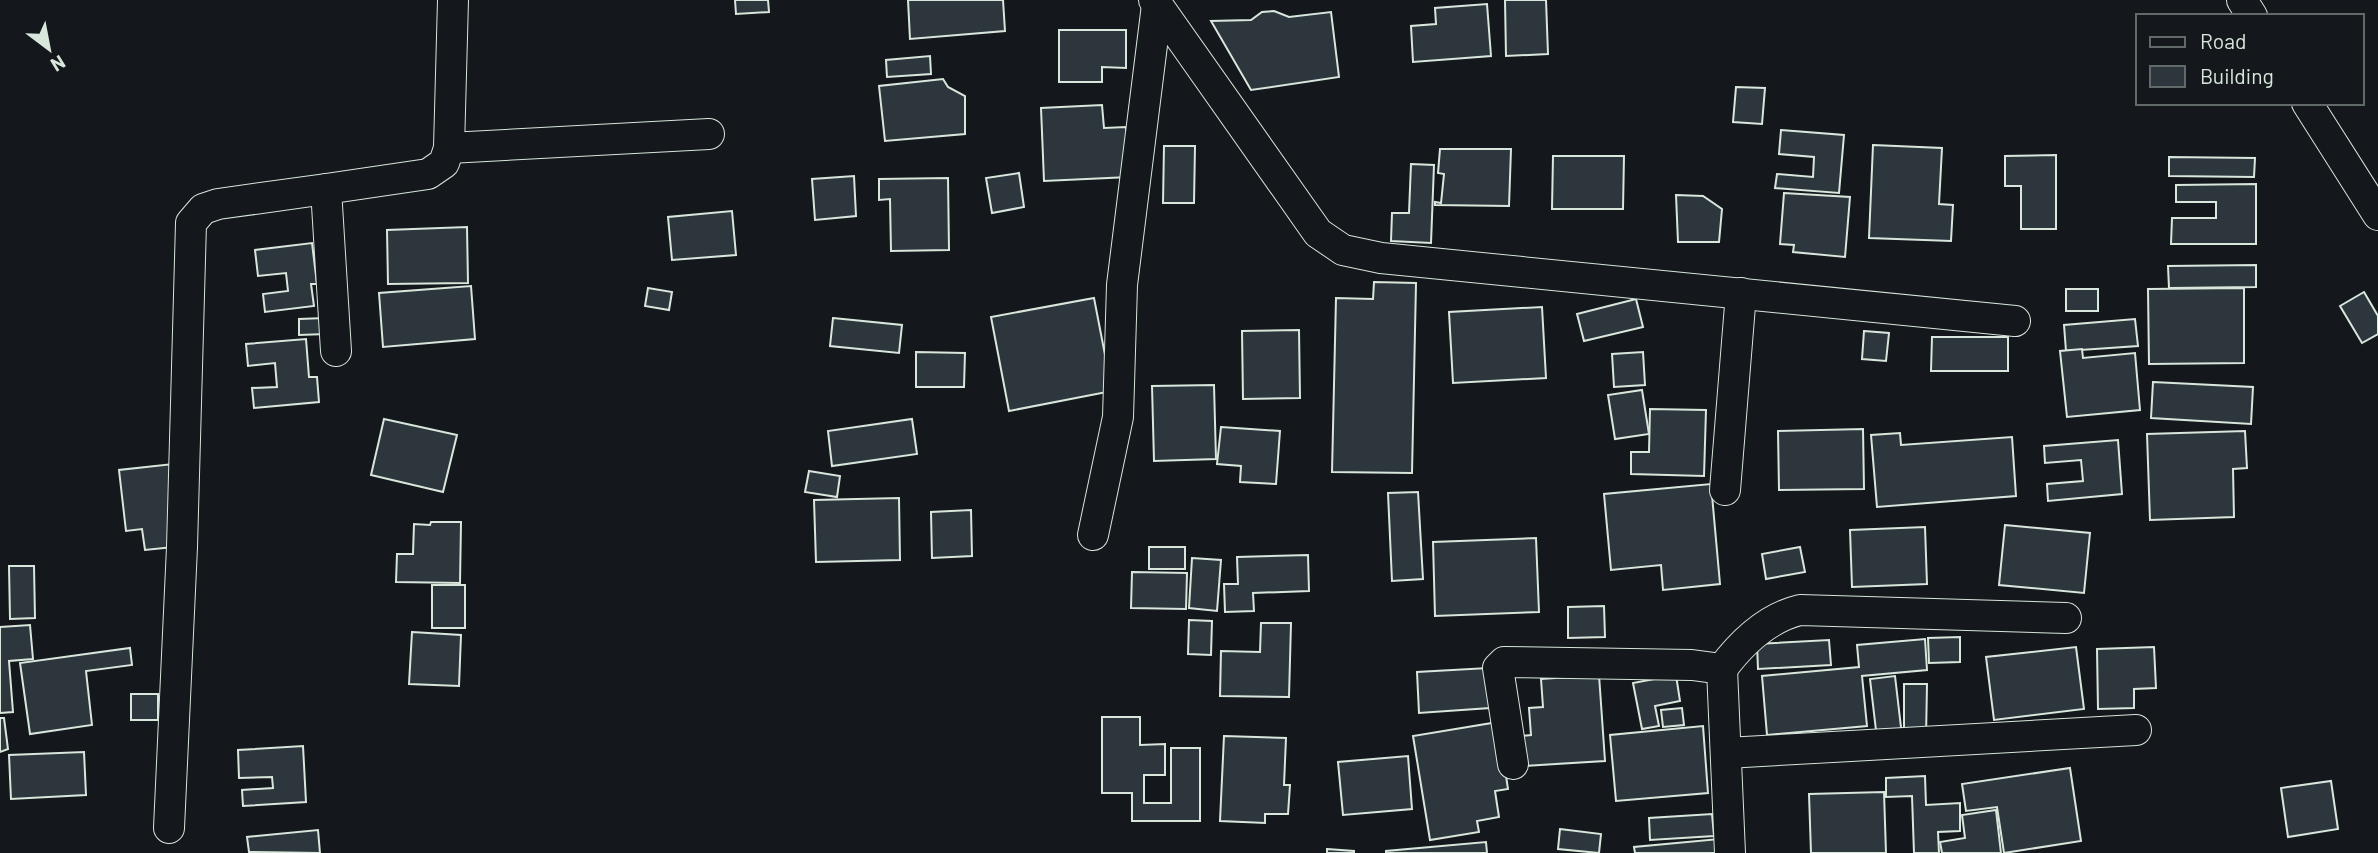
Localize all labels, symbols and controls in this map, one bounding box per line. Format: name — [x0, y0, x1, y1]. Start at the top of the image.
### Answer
north arrow — [14, 14, 84, 84]
legend — [2136, 14, 2364, 105]
text: Road — [2200, 28, 2246, 53]
text: N — [47, 51, 70, 77]
text: Building — [2200, 63, 2274, 88]

